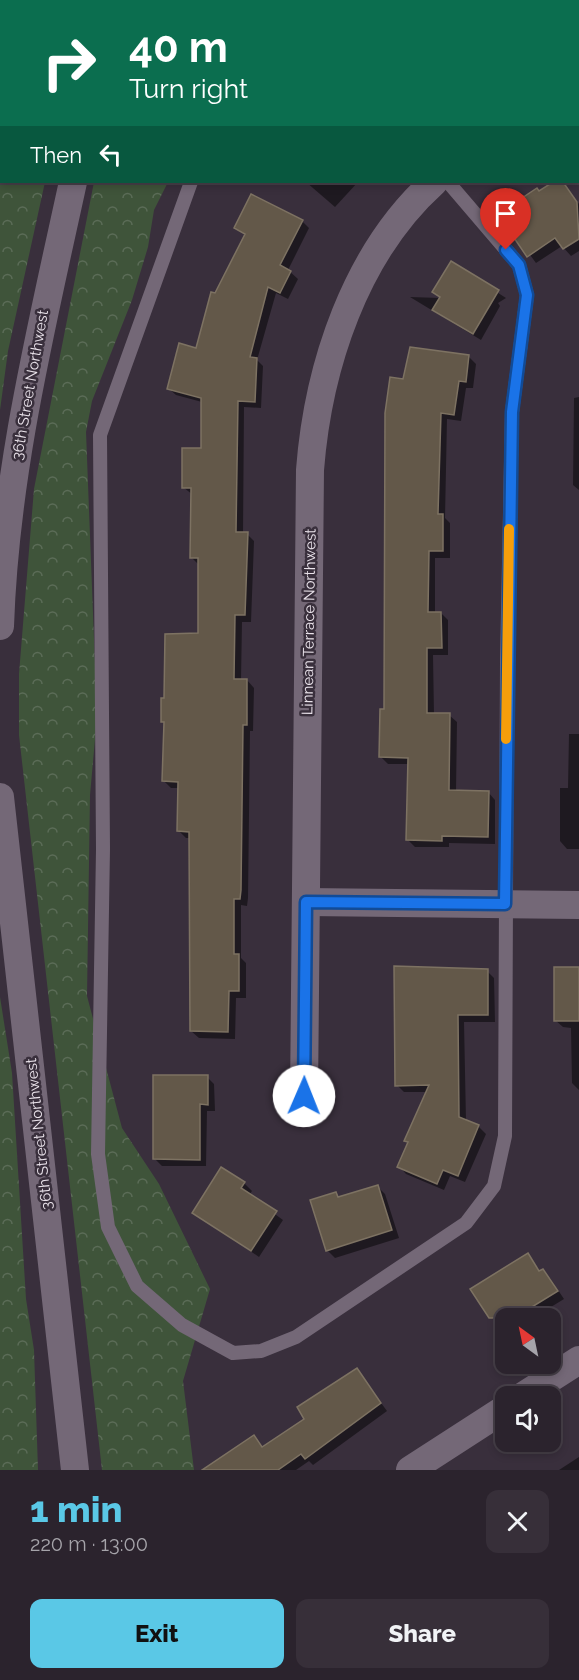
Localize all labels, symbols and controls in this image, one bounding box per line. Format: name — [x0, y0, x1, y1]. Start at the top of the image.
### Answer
text: 40 m — [129, 23, 228, 72]
icon: right — [30, 24, 108, 102]
text: Turn right — [129, 73, 248, 104]
icon: left — [94, 138, 127, 171]
text: Then — [30, 142, 82, 168]
pin — [480, 188, 531, 250]
icon: arrive — [489, 197, 522, 230]
street label: 36th Street Northwest — [8, 308, 52, 462]
street label: Linnean Terrace Northwest — [298, 529, 320, 715]
street label: 36th Street Northwest — [22, 1057, 56, 1211]
position arrow — [272, 1064, 336, 1128]
north arrow — [495, 1308, 561, 1374]
map controls — [495, 1308, 561, 1452]
button: sound — [495, 1386, 561, 1452]
text: 1 min — [30, 1488, 122, 1530]
button: close — [486, 1490, 549, 1553]
text: 220 m · 13:00 — [30, 1532, 148, 1556]
button: Exit — [30, 1599, 284, 1668]
button: Share — [296, 1599, 549, 1668]

